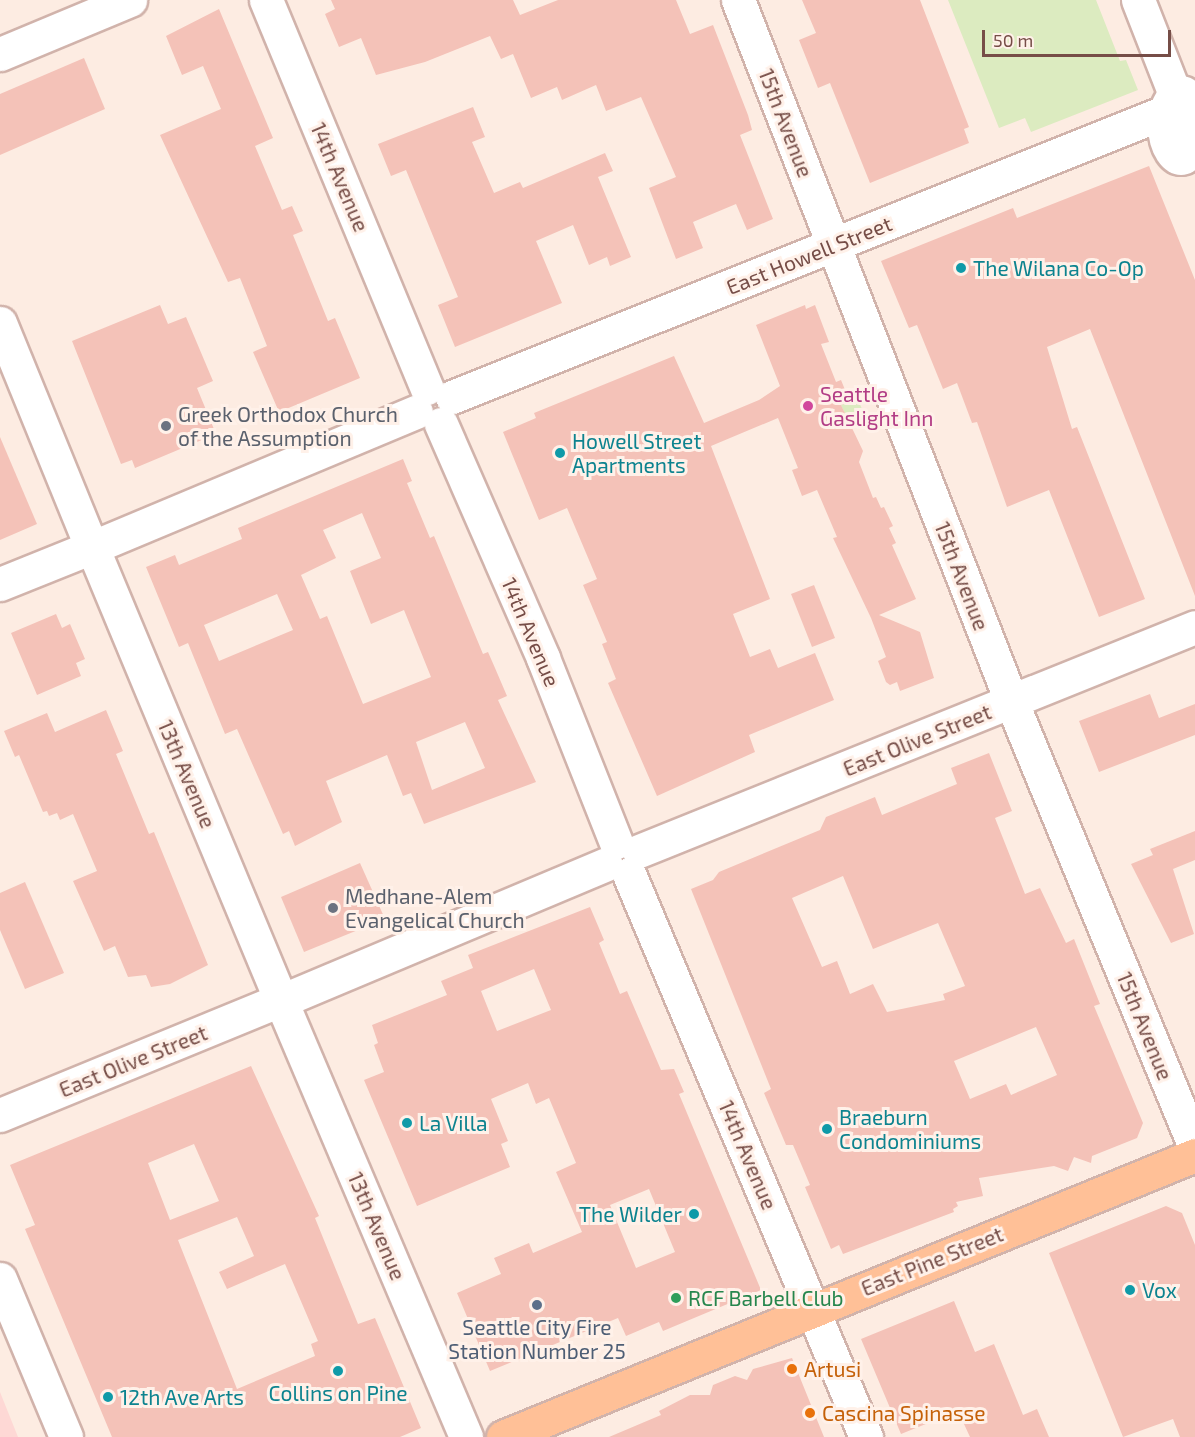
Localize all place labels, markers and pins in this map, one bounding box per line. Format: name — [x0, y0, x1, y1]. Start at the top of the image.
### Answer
place label: The Wilana Co-Op — [973, 255, 1144, 281]
marker: The Wilana Co-Op — [954, 261, 968, 275]
place label: Seattle Gaslight Inn — [820, 381, 933, 431]
marker: Seattle Gaslight Inn — [801, 399, 815, 413]
place label: Greek Orthodox Church of the Assumption — [178, 401, 398, 451]
marker: Greek Orthodox Church of the Assumption — [159, 419, 173, 433]
place label: Howell Street Apartments — [572, 428, 702, 478]
marker: Howell Street Apartments — [553, 446, 567, 460]
place label: Medhane-Alem Evangelical Church — [345, 883, 525, 933]
marker: Medhane-Alem Evangelical Church — [326, 901, 340, 915]
place label: Braeburn Condominiums — [839, 1104, 981, 1154]
place label: La Villa — [419, 1110, 488, 1136]
marker: La Villa — [400, 1116, 414, 1130]
marker: Braeburn Condominiums — [820, 1122, 834, 1136]
place label: The Wilder — [579, 1201, 682, 1227]
marker: The Wilder — [687, 1207, 701, 1221]
place label: Vox — [1142, 1277, 1177, 1303]
marker: Vox — [1123, 1283, 1137, 1297]
place label: RCF Barbell Club — [688, 1285, 844, 1311]
marker: RCF Barbell Club — [669, 1291, 683, 1305]
marker: Seattle City Fire Station Number 25 — [530, 1298, 544, 1312]
place label: Seattle City Fire Station Number 25 — [448, 1314, 626, 1364]
place label: Artusi — [804, 1356, 861, 1382]
marker: Artusi — [785, 1362, 799, 1376]
marker: Collins on Pine — [331, 1364, 345, 1378]
place label: Collins on Pine — [268, 1380, 408, 1406]
place label: 12th Ave Arts — [120, 1384, 245, 1410]
marker: 12th Ave Arts — [101, 1390, 115, 1404]
place label: Cascina Spinasse — [822, 1400, 986, 1426]
marker: Cascina Spinasse — [803, 1406, 817, 1420]

